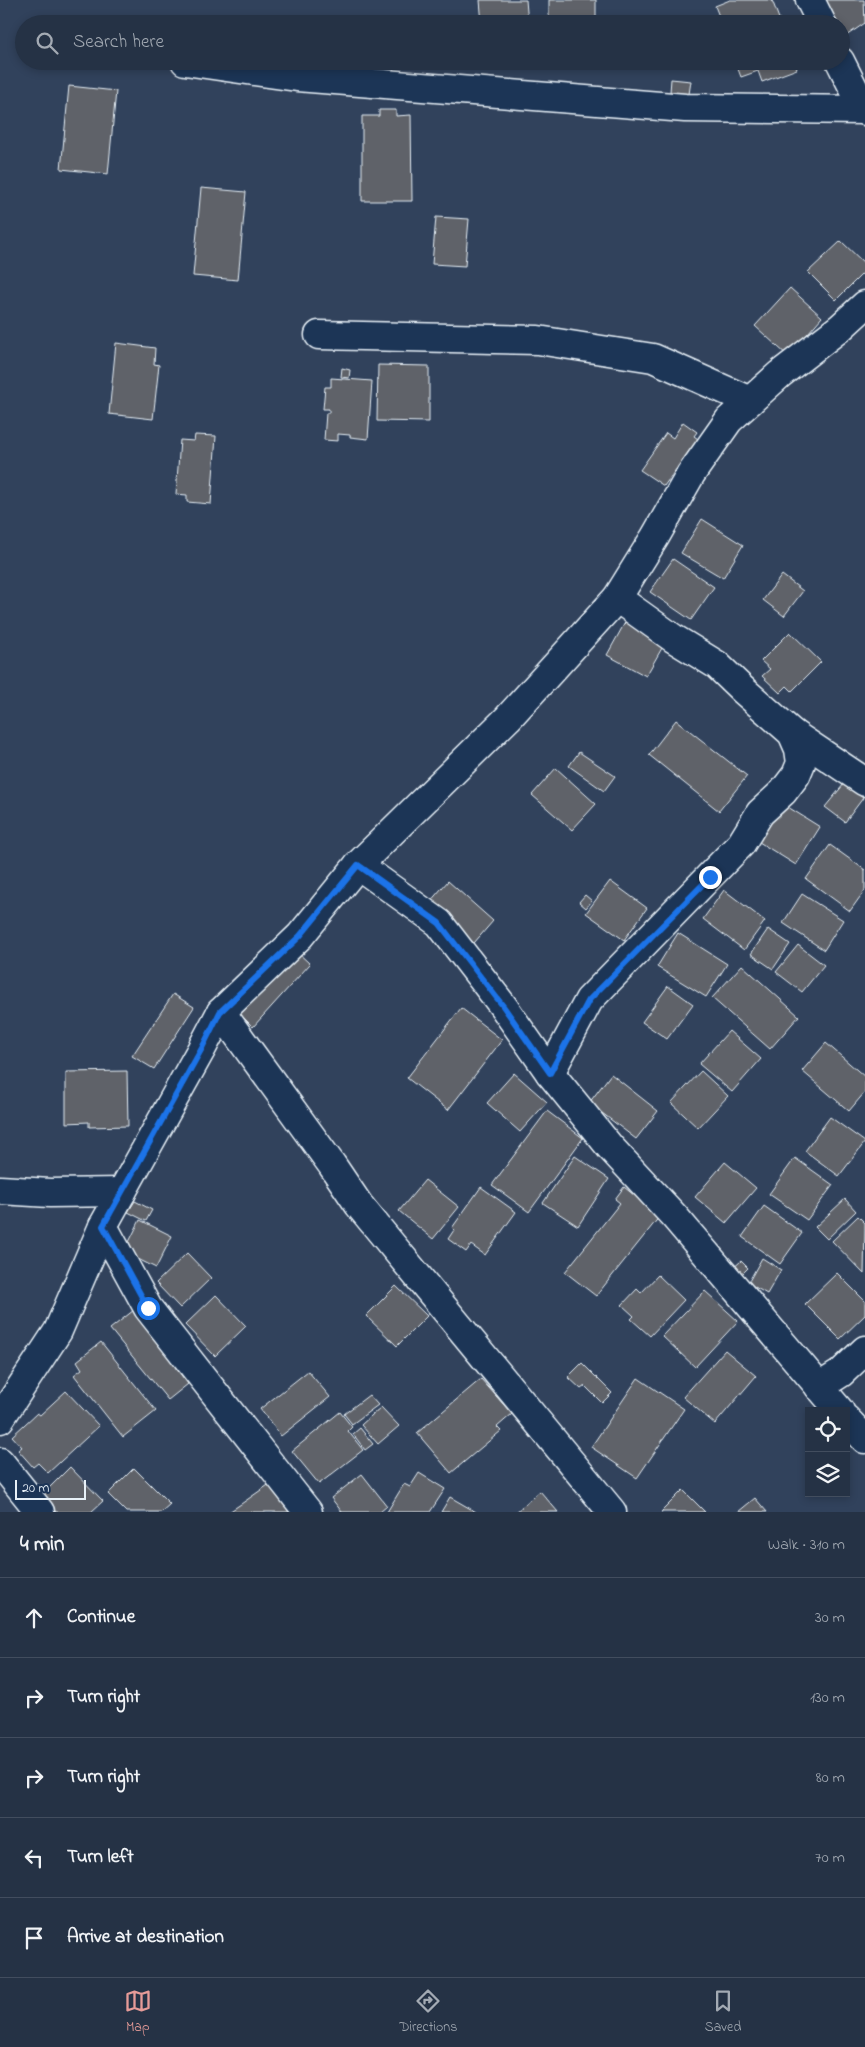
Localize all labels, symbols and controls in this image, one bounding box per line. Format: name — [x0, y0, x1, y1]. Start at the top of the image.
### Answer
search box — [15, 15, 850, 70]
icon: search — [33, 29, 61, 57]
text: Search here — [73, 29, 164, 56]
route end — [699, 866, 722, 889]
route start — [137, 1297, 160, 1320]
map controls — [805, 1407, 850, 1497]
button: locate — [805, 1407, 850, 1452]
button: layers — [805, 1452, 850, 1497]
scale bar — [15, 1477, 86, 1500]
text: 20 m — [22, 1478, 49, 1499]
text: 4 min — [20, 1530, 64, 1560]
text: Walk · 310 m — [768, 1533, 845, 1557]
icon: ahead — [20, 1604, 48, 1632]
text: Continue — [67, 1604, 135, 1631]
text: 30 m — [815, 1606, 845, 1630]
icon: right — [20, 1684, 48, 1712]
text: Turn right — [67, 1684, 140, 1711]
text: 130 m — [810, 1686, 845, 1710]
icon: right — [20, 1764, 48, 1792]
text: Turn right — [67, 1764, 140, 1791]
text: 80 m — [816, 1766, 845, 1790]
icon: left — [20, 1844, 48, 1872]
text: Turn left — [67, 1844, 134, 1871]
text: 70 m — [815, 1846, 845, 1870]
icon: arrive — [20, 1924, 48, 1952]
text: Arrive at destination — [67, 1924, 224, 1951]
tab: Map — [124, 1987, 152, 2038]
tab: Directions — [399, 1987, 457, 2038]
tab: Saved — [705, 1987, 741, 2038]

